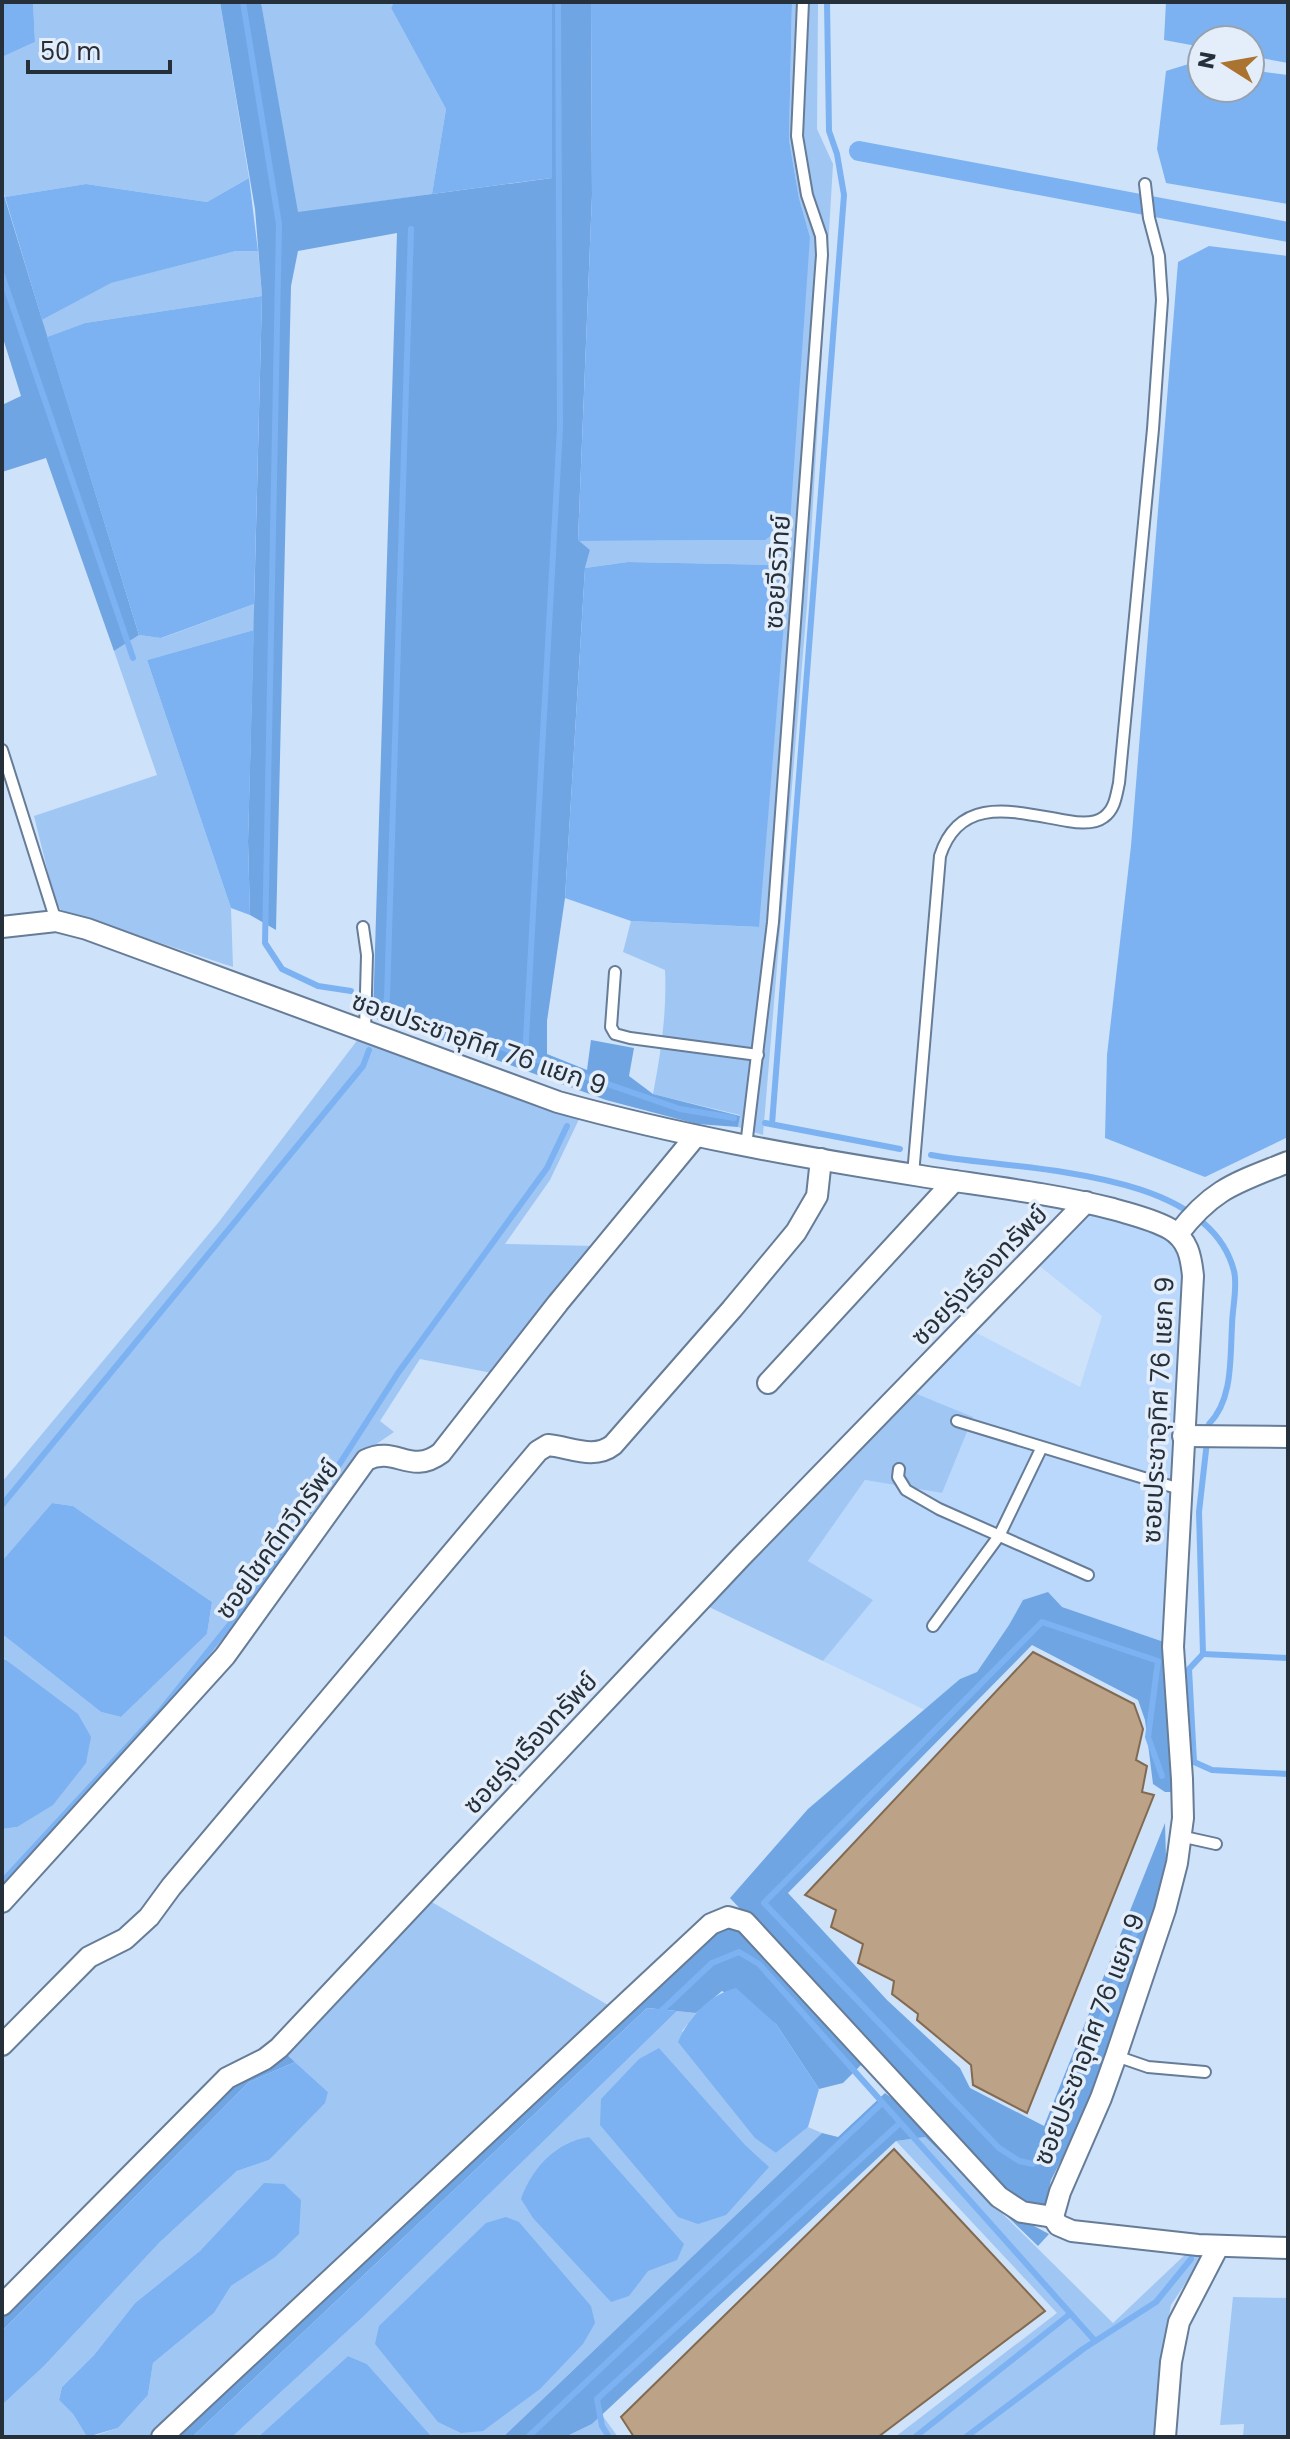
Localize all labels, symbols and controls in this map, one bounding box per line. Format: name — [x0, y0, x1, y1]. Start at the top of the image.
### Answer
scale bar — [28, 24, 170, 74]
north arrow — [1186, 24, 1266, 104]
text: 50 m — [40, 35, 101, 68]
text: N — [1190, 49, 1224, 71]
street label: ซอยวีรวิทย์ — [755, 513, 799, 630]
street label: ซอยประชาอุทิศ 76 แยก 9 — [347, 983, 611, 1103]
street label: ซอยรุ่งเรืองทรัพย์ — [903, 1197, 1055, 1353]
street label: ซอยประชาอุทิศ 76 แยก 9 — [1133, 1276, 1183, 1544]
street label: ซอยโชคดีทวีทรัพย์ — [207, 1452, 347, 1626]
street label: ซอยรุ่งเรืองทรัพย์ — [455, 1664, 606, 1822]
street label: ซอยประชาอุทิศ 76 แยก 9 — [1024, 1908, 1154, 2170]

